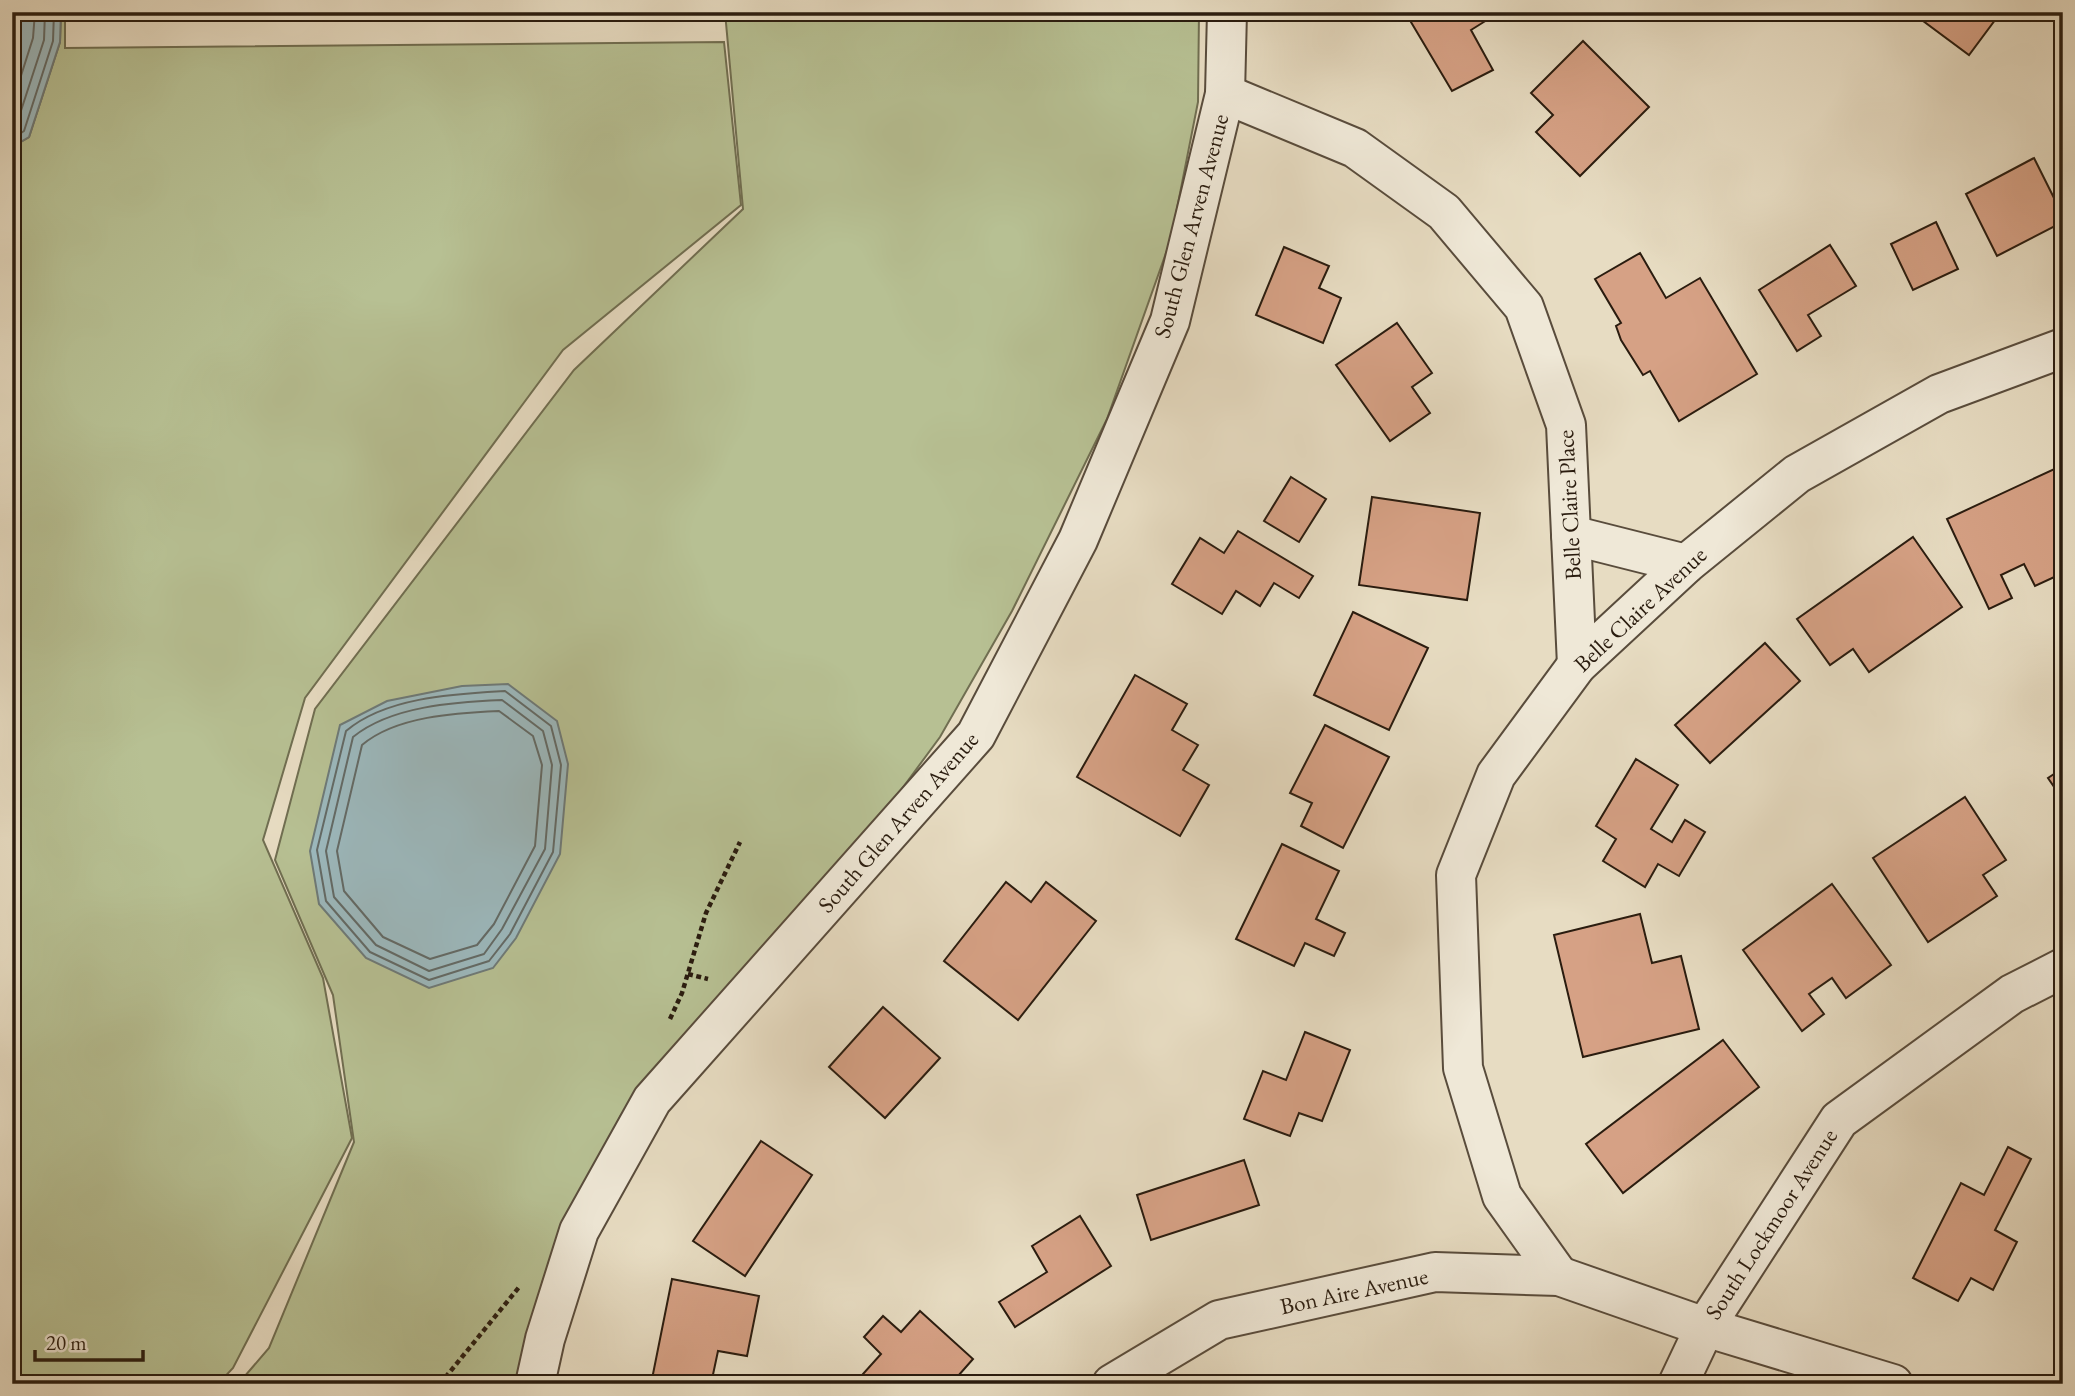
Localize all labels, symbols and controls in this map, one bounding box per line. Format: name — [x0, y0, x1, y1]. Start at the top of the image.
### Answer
street label: South Glen Arven Avenue — [1147, 111, 1235, 341]
street label: Belle Claire Place — [1550, 429, 1588, 581]
street label: Belle Claire Avenue — [1567, 540, 1713, 678]
street label: South Glen Arven Avenue — [811, 725, 985, 919]
street label: South Lockmoor Avenue — [1698, 1123, 1844, 1325]
street label: Bon Aire Avenue — [1277, 1261, 1431, 1321]
scale bar — [35, 1319, 144, 1363]
text: 20 m — [46, 1329, 87, 1356]

